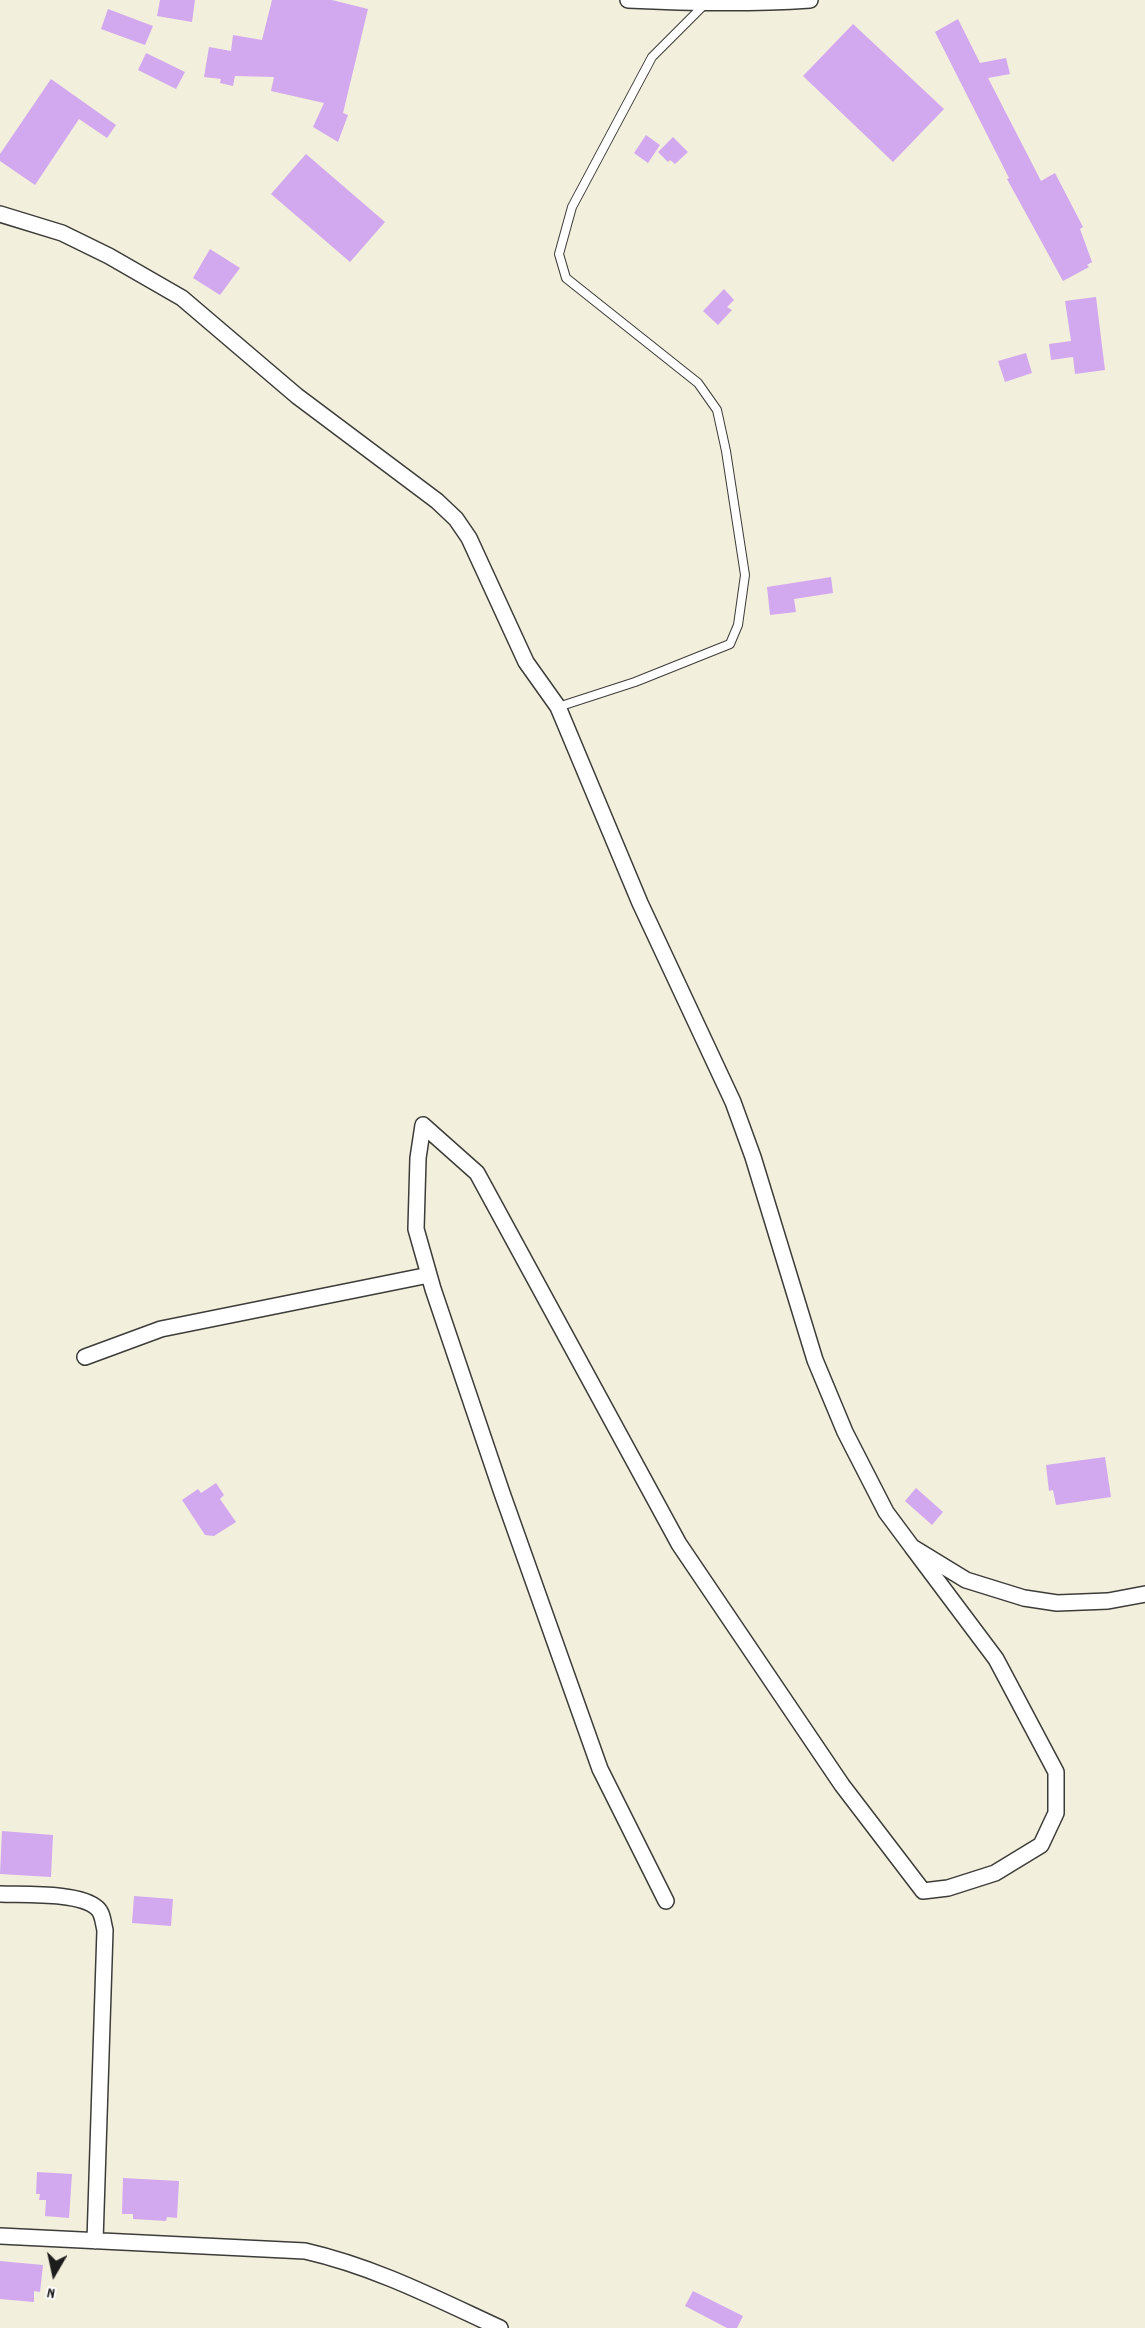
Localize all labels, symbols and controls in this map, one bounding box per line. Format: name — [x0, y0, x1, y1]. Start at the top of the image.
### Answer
north arrow — [24, 2244, 84, 2304]
text: N — [45, 2280, 57, 2304]

